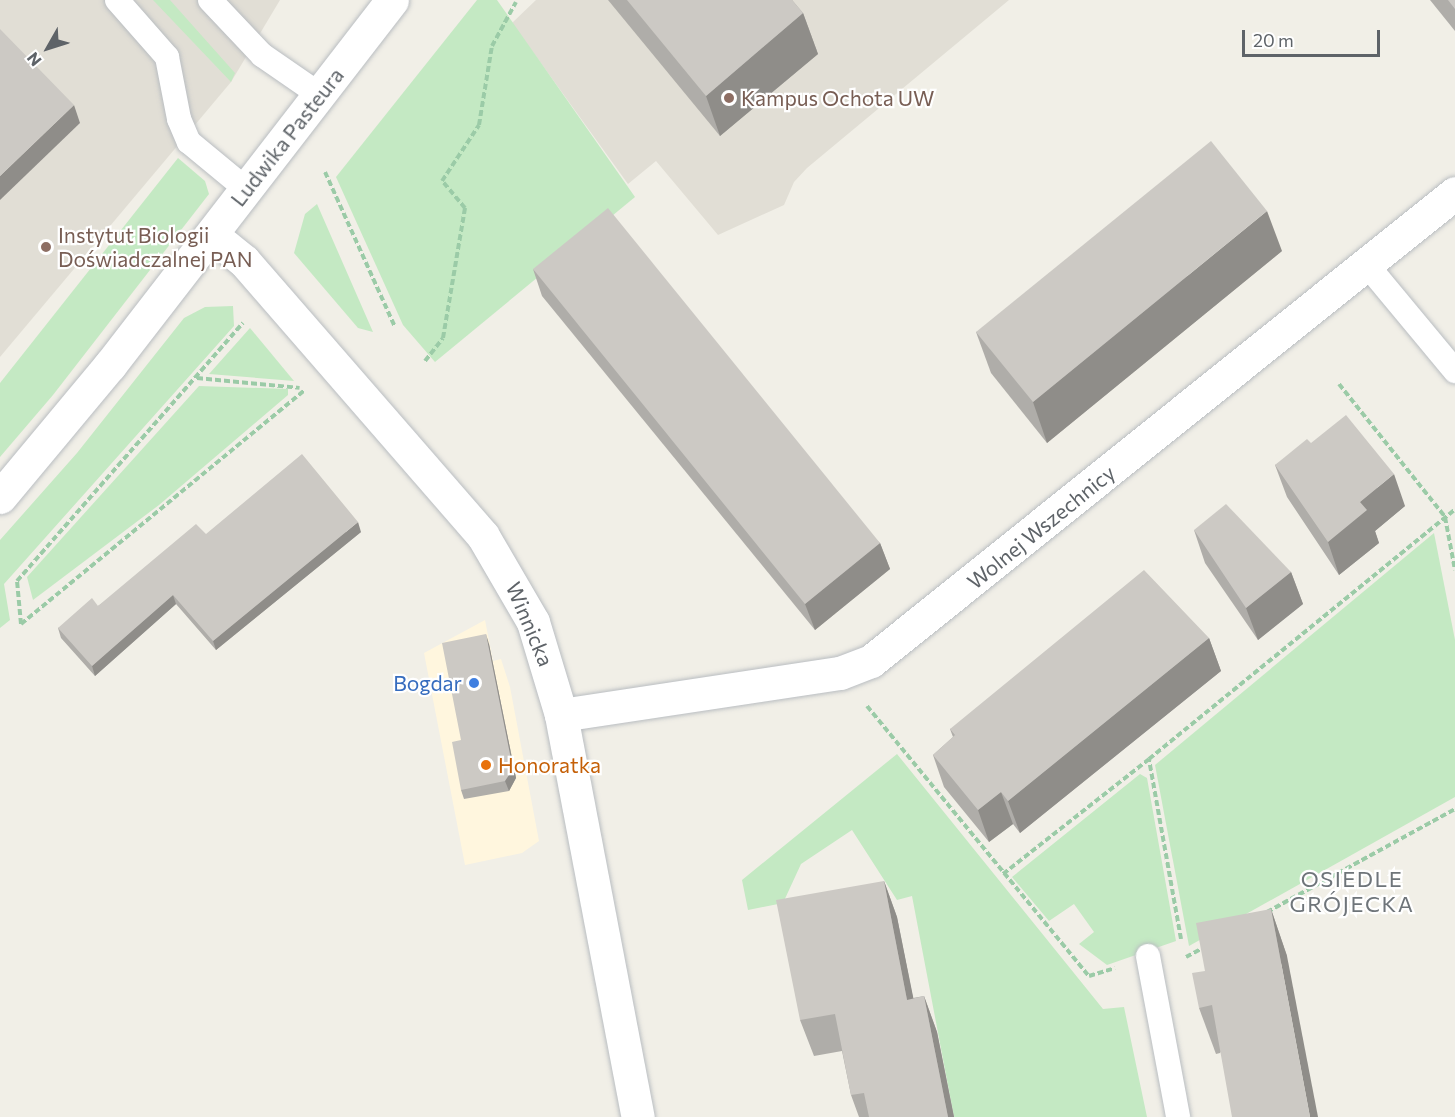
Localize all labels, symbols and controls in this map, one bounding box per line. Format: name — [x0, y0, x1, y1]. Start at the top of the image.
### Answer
north arrow — [18, 18, 78, 78]
scale bar — [1245, 18, 1383, 56]
text: 20 m — [1253, 29, 1294, 51]
text: N — [22, 49, 45, 70]
street label: Ludwika Pasteura — [225, 63, 349, 211]
place label: Kampus Ochota UW — [741, 85, 934, 111]
marker: Kampus Ochota UW — [722, 91, 736, 105]
place label: Instytut Biologii Doświadczalnej PAN — [58, 222, 252, 272]
marker: Instytut Biologii Doświadczalnej PAN — [39, 240, 53, 254]
street label: Wolnej Wszechnicy — [962, 460, 1120, 594]
street label: Winnicka — [501, 578, 559, 670]
place label: Bogdar — [393, 670, 462, 696]
marker: Bogdar — [467, 676, 481, 690]
place label: Honoratka — [498, 752, 601, 778]
marker: Honoratka — [479, 758, 493, 772]
district label: OSIEDLE GRÓJECKA — [1290, 865, 1414, 916]

